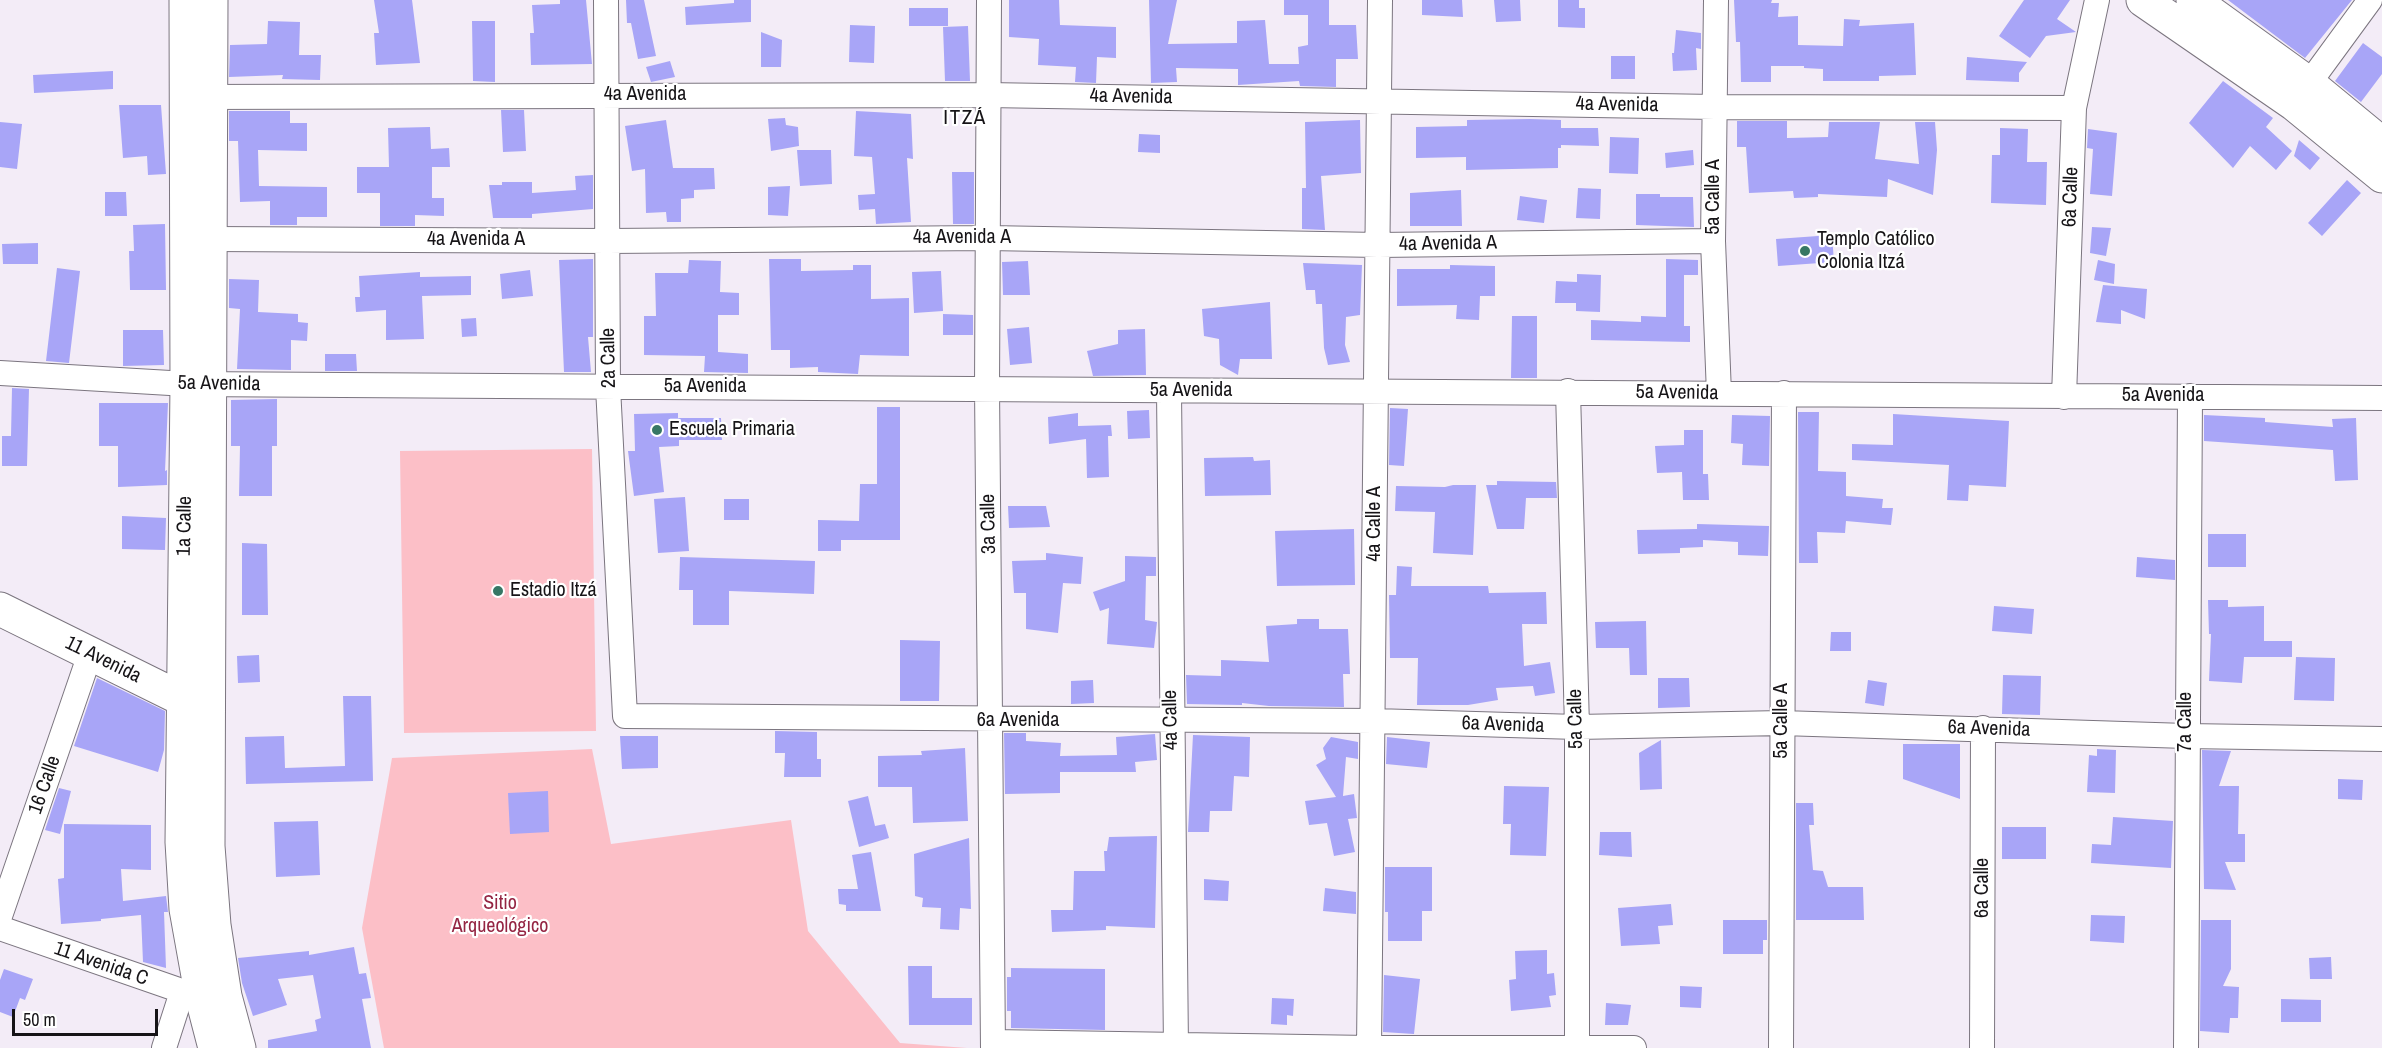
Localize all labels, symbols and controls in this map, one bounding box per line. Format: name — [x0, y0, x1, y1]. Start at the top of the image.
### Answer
street label: 4a Avenida — [604, 83, 686, 107]
street label: 4a Avenida — [1089, 84, 1173, 110]
street label: 4a Avenida — [1575, 92, 1659, 118]
district label: ITZÁ — [943, 105, 987, 131]
street label: 5a Calle A — [1702, 159, 1726, 235]
street label: 6a Calle — [2058, 167, 2084, 227]
street label: 4a Avenida A — [913, 226, 1011, 250]
street label: 4a Avenida A — [427, 228, 525, 252]
place label: Templo Católico Colonia Itzá — [1817, 228, 1935, 275]
street label: 4a Avenida A — [1399, 231, 1497, 257]
marker: Templo Católico Colonia Itzá — [1798, 244, 1812, 258]
street label: 2a Calle — [596, 328, 622, 388]
street label: 5a Avenida — [177, 371, 261, 397]
street label: 5a Avenida — [664, 375, 746, 399]
street label: 5a Avenida — [1150, 379, 1232, 403]
street label: 5a Avenida — [1635, 380, 1719, 406]
street label: 5a Avenida — [2122, 384, 2204, 408]
place label: Escuela Primaria — [669, 418, 795, 442]
marker: Escuela Primaria — [650, 423, 664, 437]
street label: 4a Calle A — [1363, 486, 1387, 562]
street label: 3a Calle — [976, 494, 1002, 554]
street label: 1a Calle — [172, 496, 198, 556]
place label: Estadio Itzá — [510, 579, 597, 603]
marker: Estadio Itzá — [491, 584, 505, 598]
street label: 11 Avenida — [61, 631, 145, 689]
street label: 5a Calle A — [1770, 683, 1794, 759]
street label: 5a Calle — [1563, 689, 1589, 749]
street label: 4a Calle — [1158, 690, 1184, 750]
street label: 7a Calle — [2174, 692, 2198, 752]
street label: 6a Avenida — [977, 709, 1059, 733]
street label: 6a Avenida — [1461, 712, 1545, 738]
street label: 6a Avenida — [1947, 716, 2031, 742]
street label: 16 Calle — [24, 753, 66, 817]
street label: 6a Calle — [1971, 858, 1995, 918]
park label: Sitio Arqueológico — [452, 892, 548, 939]
street label: 11 Avenida C — [51, 937, 151, 991]
scale bar — [15, 997, 160, 1035]
text: 50 m — [23, 1007, 56, 1032]

